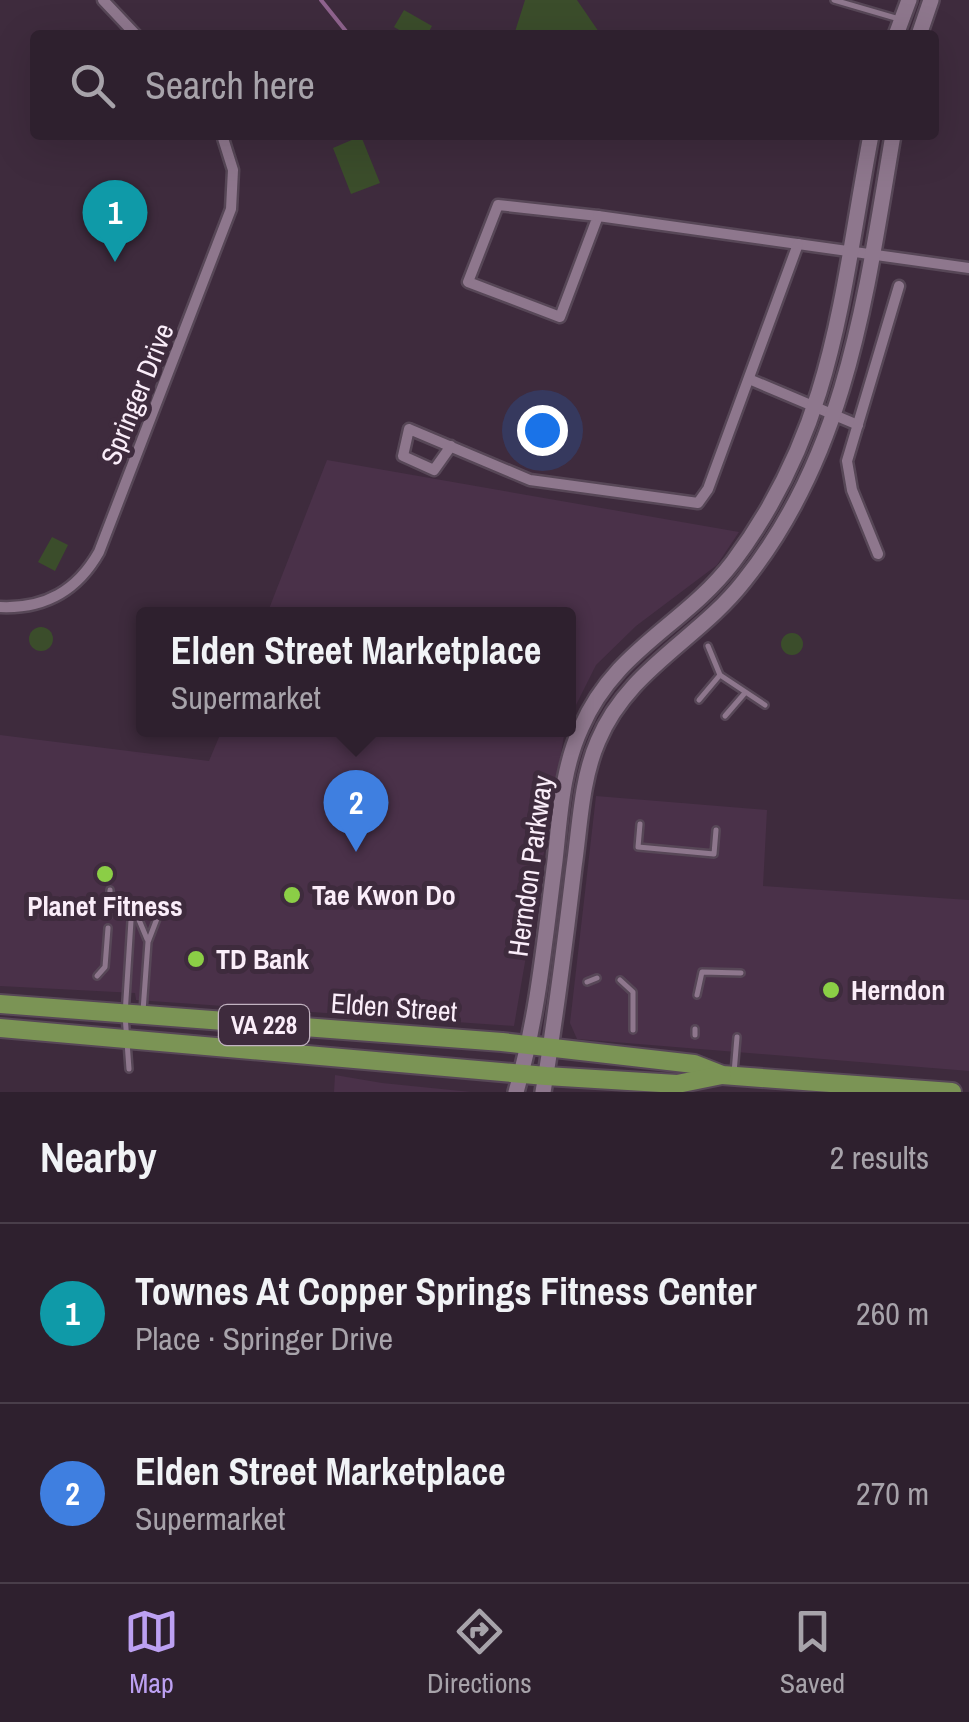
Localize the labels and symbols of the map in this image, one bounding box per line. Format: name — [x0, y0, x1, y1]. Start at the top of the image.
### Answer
pin: 1 — [82, 180, 148, 262]
street label: Springer Drive — [91, 318, 183, 470]
your location — [517, 405, 568, 456]
pin: 2 — [324, 770, 388, 852]
street label: Herndon Parkway — [498, 772, 562, 959]
marker: Planet Fitness — [94, 863, 116, 885]
place label: Tae Kwon Do — [312, 876, 456, 914]
marker: Tae Kwon Do — [281, 884, 303, 906]
place label: Planet Fitness — [27, 887, 183, 925]
place label: TD Bank — [216, 940, 309, 978]
marker: TD Bank — [185, 948, 207, 970]
place label: Herndon — [851, 971, 945, 1009]
marker: Herndon — [820, 979, 842, 1001]
street label: Elden Street — [330, 984, 458, 1030]
road number: VA 228 — [219, 1005, 309, 1045]

